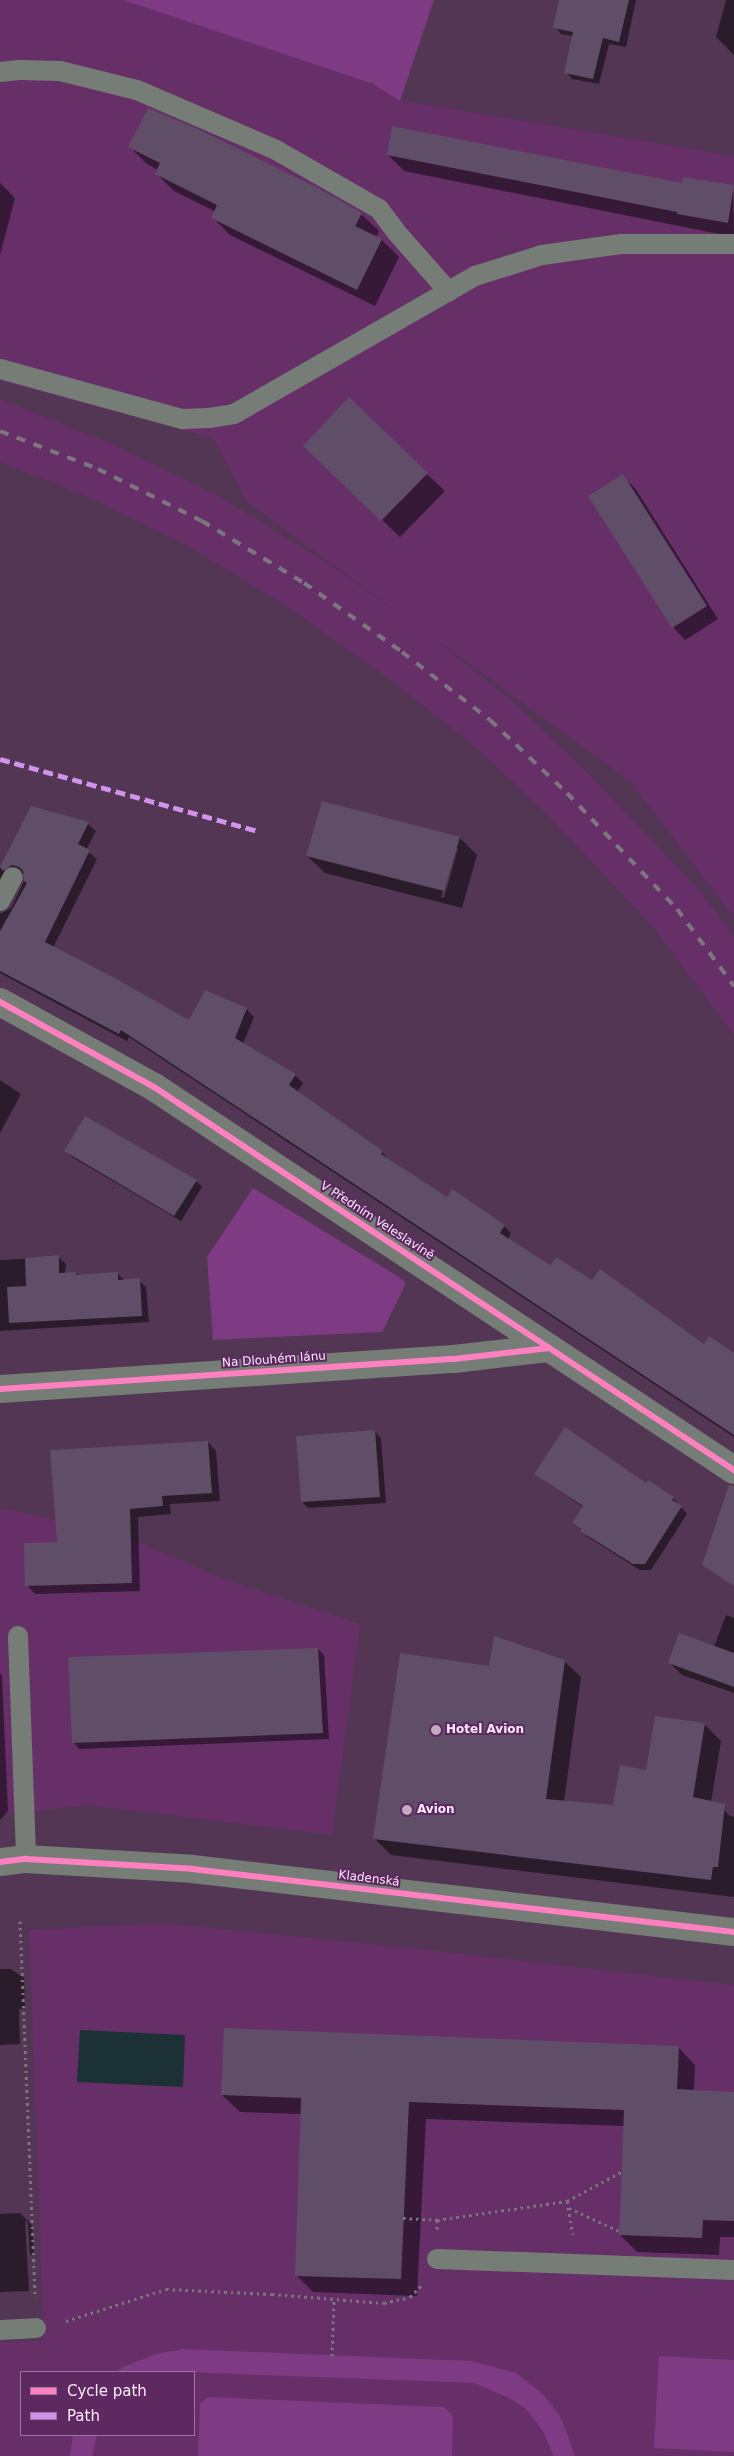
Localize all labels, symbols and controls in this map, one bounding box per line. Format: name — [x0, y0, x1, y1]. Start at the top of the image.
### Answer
street label: V Předním Veleslavíně — [317, 1179, 437, 1263]
street label: Na Dlouhém lánu — [222, 1349, 326, 1371]
place label: Hotel Avion — [446, 1723, 524, 1737]
marker: Hotel Avion — [430, 1724, 442, 1736]
place label: Avion — [417, 1803, 455, 1817]
marker: Avion — [401, 1804, 413, 1816]
street label: Kladenská — [338, 1868, 400, 1890]
legend — [20, 2371, 195, 2436]
text: Cycle path — [67, 2382, 147, 2400]
text: Path — [67, 2407, 100, 2425]

